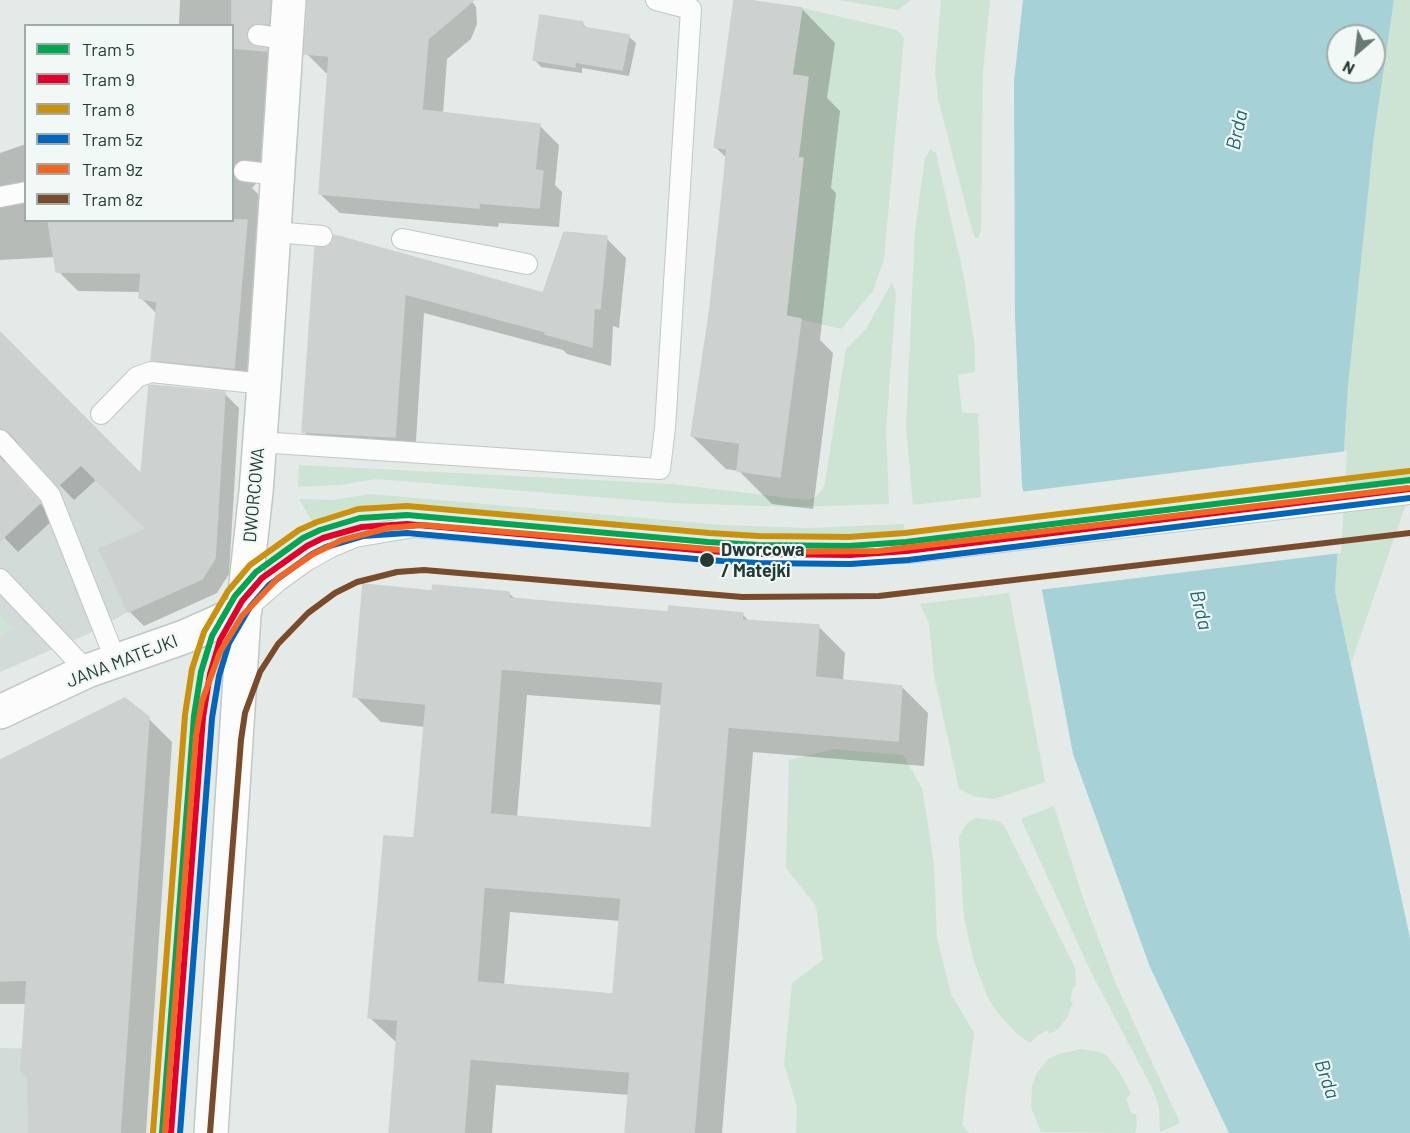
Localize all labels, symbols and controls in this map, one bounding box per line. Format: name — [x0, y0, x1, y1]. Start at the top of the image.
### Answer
legend — [24, 24, 234, 222]
north arrow — [1326, 24, 1386, 84]
text: Tram 5 — [82, 38, 135, 60]
text: N — [1339, 58, 1357, 79]
text: Tram 9 — [82, 68, 135, 90]
text: Tram 8 — [82, 98, 135, 120]
water label: Brda — [1221, 108, 1253, 152]
text: Tram 5z — [82, 128, 143, 150]
text: Tram 9z — [82, 158, 143, 180]
text: Tram 8z — [82, 188, 143, 210]
street label: DWORCOWA — [239, 447, 269, 543]
place label: Dworcowa / Matejki — [721, 539, 804, 582]
marker: Dworcowa / Matejki — [698, 551, 716, 569]
water label: Brda — [1184, 588, 1218, 632]
street label: JANA MATEJKI — [63, 630, 181, 692]
water label: Brda — [1309, 1056, 1345, 1102]

